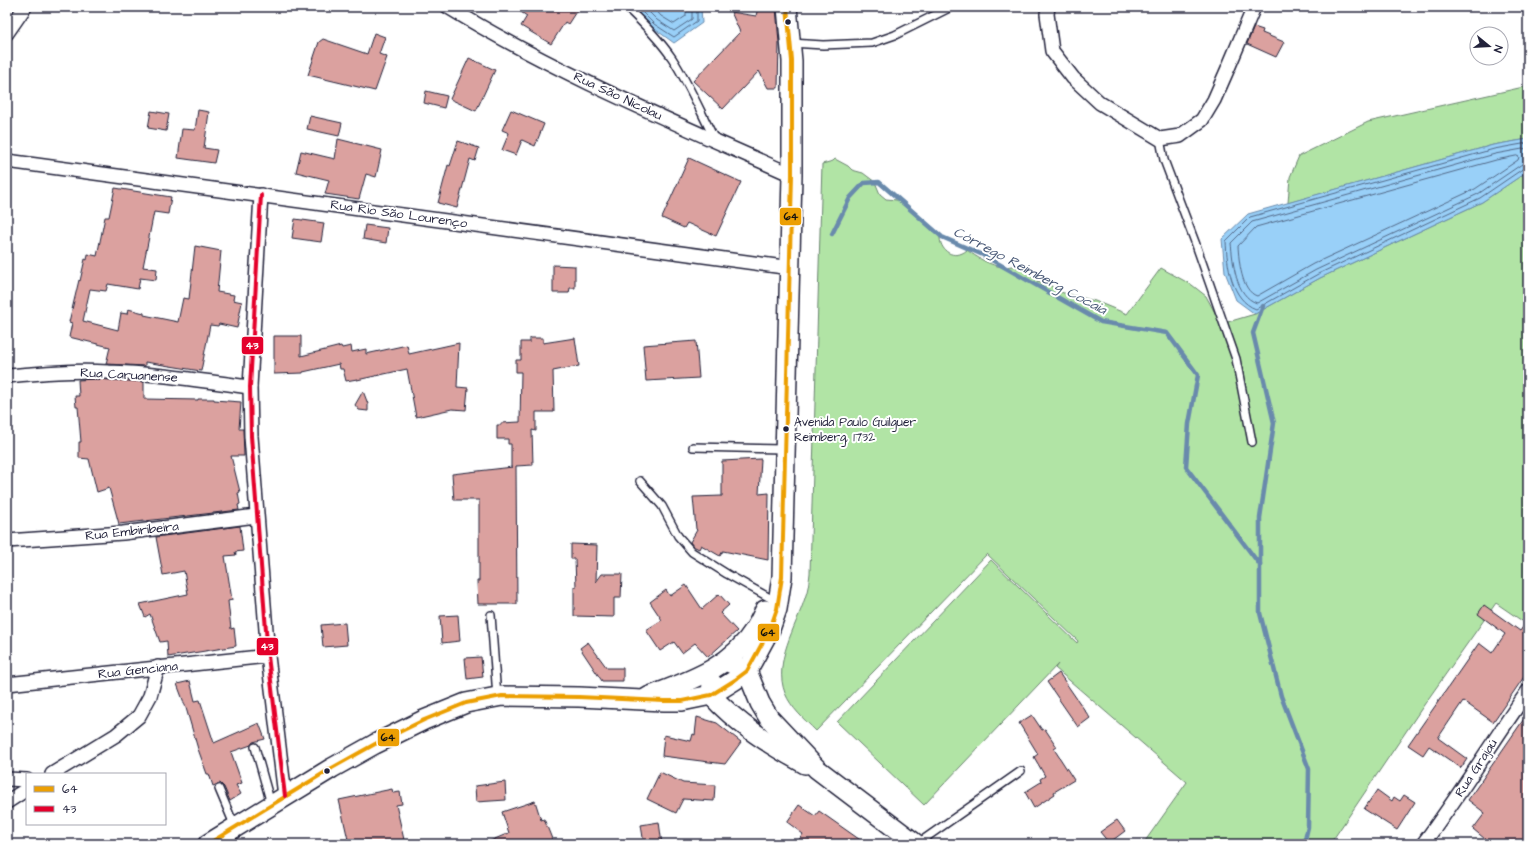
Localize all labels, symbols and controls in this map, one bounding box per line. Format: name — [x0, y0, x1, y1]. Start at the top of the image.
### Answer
unlabelled marker — [783, 17, 793, 27]
north arrow — [1469, 26, 1509, 66]
text: N — [1490, 43, 1506, 55]
street label: Rua São Nicolau — [571, 68, 666, 125]
street label: Rua Rio São Lourenço — [329, 195, 469, 233]
line badge: 64 — [779, 207, 802, 226]
text: 64 — [784, 209, 799, 224]
water label: Córrego Reimberg Cocaia — [950, 222, 1111, 320]
line badge: 43 — [241, 336, 264, 355]
text: 43 — [245, 338, 259, 353]
street label: Rua Caruanense — [80, 363, 178, 387]
place label: Avenida Paulo Guilguer Reimberg, 1732 — [794, 414, 916, 447]
marker: Avenida Paulo Guilguer Reimberg, 1732 — [781, 424, 791, 434]
street label: Rua Embiribeira — [84, 517, 180, 545]
line badge: 64 — [757, 623, 780, 642]
text: 64 — [761, 625, 776, 640]
line badge: 43 — [256, 637, 279, 656]
text: 43 — [260, 639, 274, 654]
street label: Rua Genciana — [97, 657, 179, 683]
line badge: 64 — [377, 728, 400, 747]
text: 64 — [381, 730, 396, 745]
street label: Rua Grajaú — [1450, 735, 1502, 801]
unlabelled marker — [322, 766, 332, 776]
legend — [26, 773, 166, 825]
text: 64 — [62, 781, 78, 798]
text: 43 — [62, 801, 76, 818]

